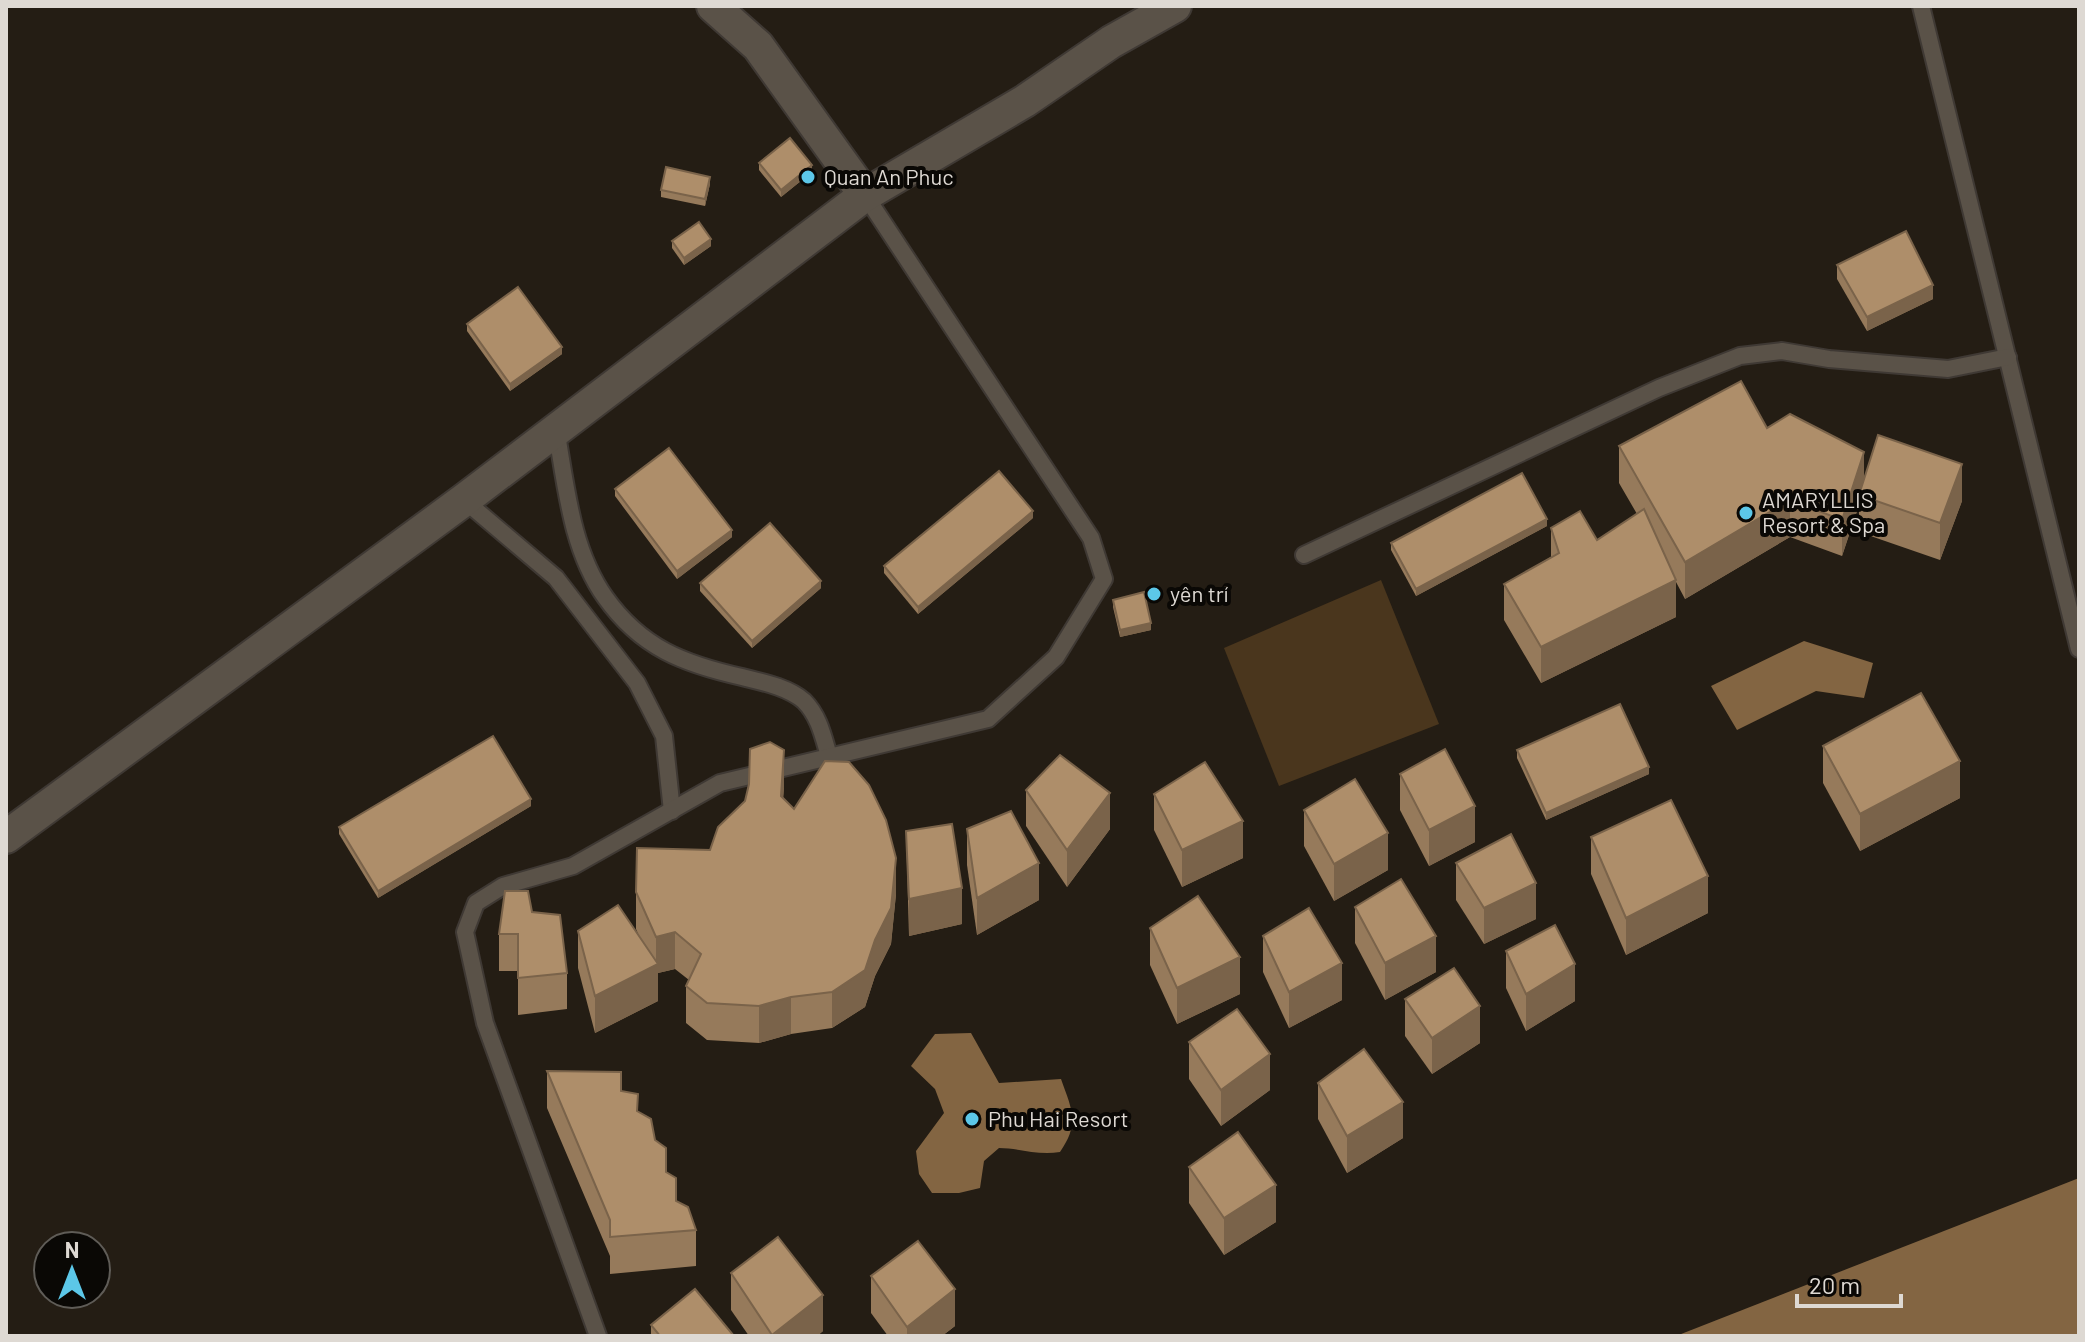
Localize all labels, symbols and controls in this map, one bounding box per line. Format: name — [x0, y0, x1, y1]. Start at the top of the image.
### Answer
place label: Quan An Phuc — [824, 163, 954, 189]
marker: Quan An Phuc — [799, 168, 817, 186]
place label: AMARYLLIS Resort & Spa — [1762, 486, 1885, 537]
marker: AMARYLLIS Resort & Spa — [1737, 504, 1755, 522]
place label: yên trí — [1170, 580, 1229, 606]
marker: yên trí — [1145, 585, 1163, 603]
place label: Phu Hai Resort — [988, 1105, 1129, 1131]
marker: Phu Hai Resort — [963, 1110, 981, 1128]
north arrow — [32, 1230, 112, 1310]
text: N — [65, 1236, 79, 1262]
scale bar — [1797, 1258, 1901, 1308]
text: 20 m — [1809, 1270, 1860, 1299]

